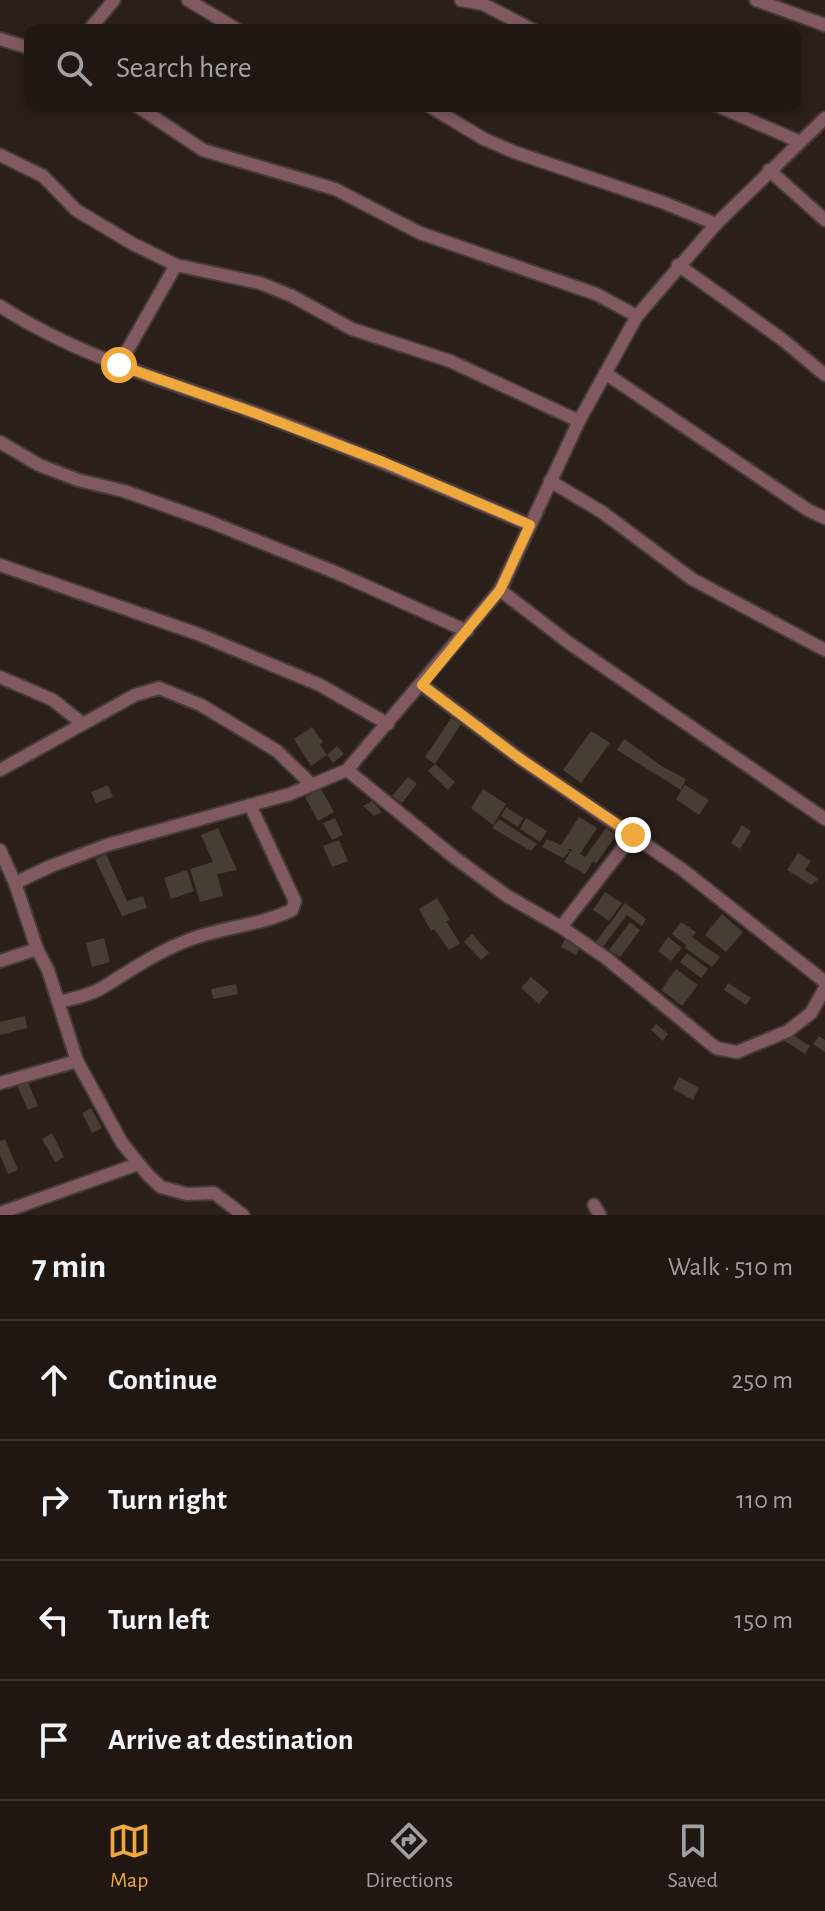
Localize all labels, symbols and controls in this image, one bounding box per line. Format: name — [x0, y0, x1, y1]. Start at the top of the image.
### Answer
search box — [24, 24, 801, 112]
icon: search — [52, 46, 96, 90]
text: Search here — [116, 53, 252, 83]
route start — [101, 347, 137, 383]
route end — [615, 817, 651, 853]
text: 7 min — [32, 1250, 106, 1284]
text: Walk · 510 m — [668, 1254, 793, 1280]
icon: ahead — [32, 1358, 76, 1402]
text: Continue — [108, 1365, 217, 1395]
text: 250 m — [731, 1367, 793, 1393]
icon: right — [32, 1478, 76, 1522]
text: Turn right — [108, 1485, 227, 1515]
text: 110 m — [736, 1487, 793, 1513]
icon: left — [32, 1598, 76, 1642]
text: Turn left — [108, 1605, 209, 1635]
text: 150 m — [734, 1607, 793, 1633]
icon: arrive — [32, 1718, 76, 1762]
text: Arrive at destination — [108, 1725, 354, 1755]
tab: Map — [107, 1819, 151, 1893]
tab: Directions — [365, 1819, 453, 1893]
tab: Saved — [667, 1819, 718, 1893]

